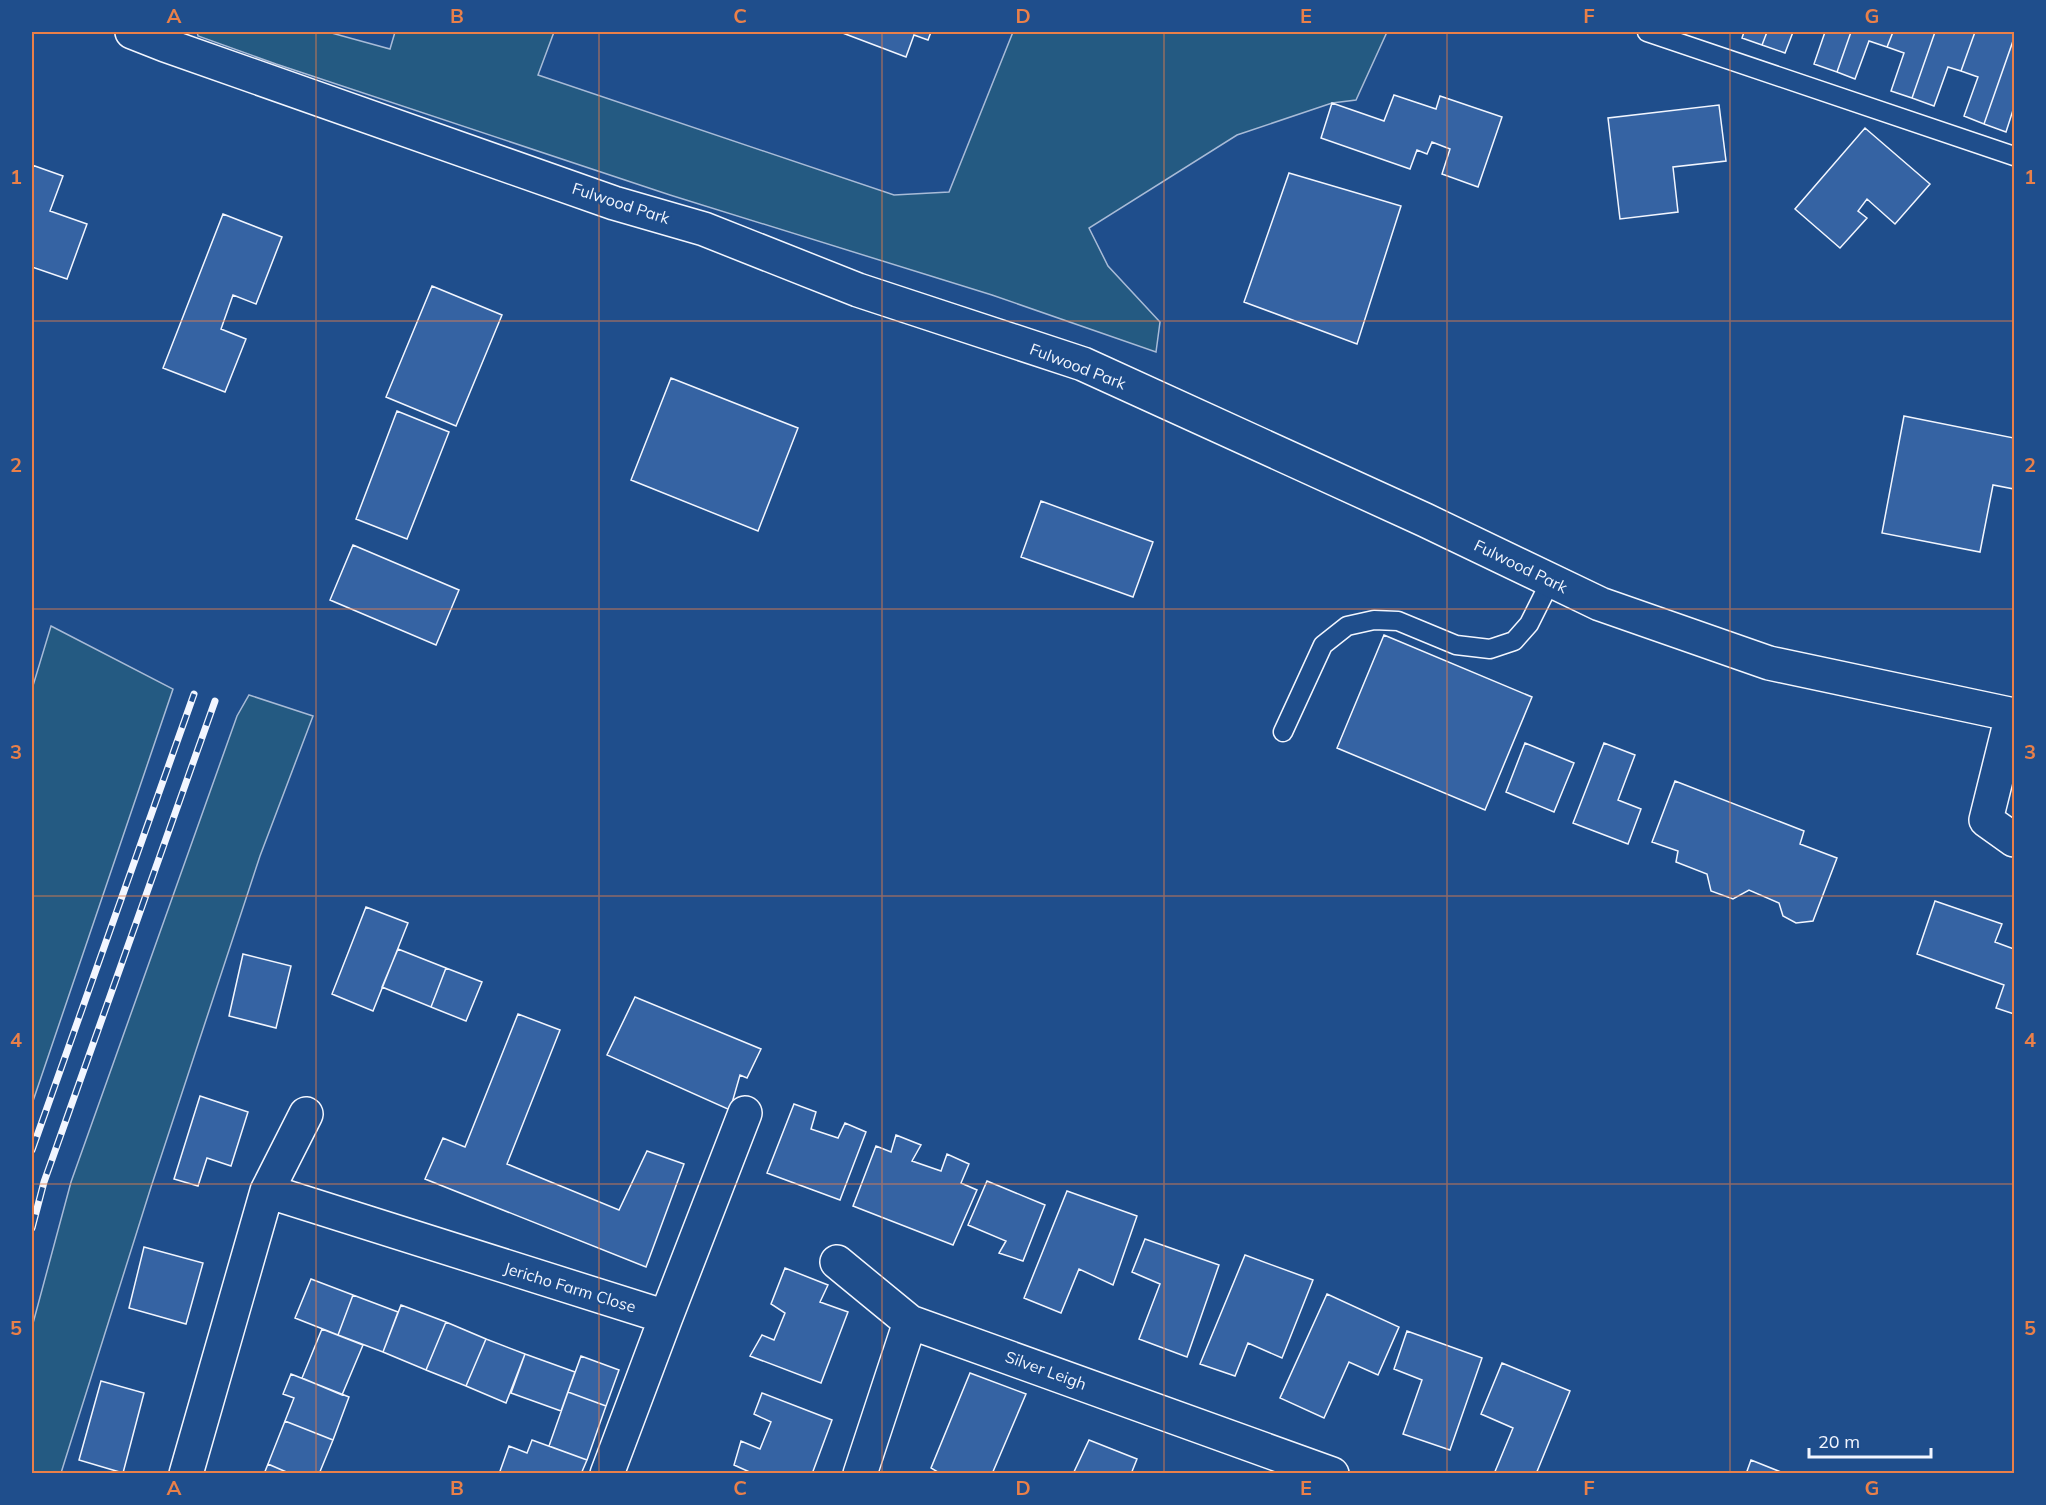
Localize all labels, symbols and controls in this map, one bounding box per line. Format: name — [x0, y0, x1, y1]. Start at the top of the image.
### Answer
text: A — [167, 3, 182, 28]
text: B — [450, 3, 464, 28]
text: C — [733, 3, 747, 28]
text: D — [1015, 3, 1031, 28]
text: E — [1300, 3, 1312, 28]
text: F — [1583, 3, 1595, 28]
text: G — [1865, 3, 1879, 28]
text: 1 — [10, 164, 22, 189]
text: 1 — [2024, 164, 2036, 189]
street label: Fulwood Park — [570, 178, 673, 228]
street label: Fulwood Park — [1027, 338, 1130, 394]
text: 2 — [10, 452, 22, 477]
text: 2 — [2024, 452, 2036, 477]
street label: Fulwood Park — [1471, 535, 1572, 598]
text: 3 — [10, 739, 22, 764]
text: 3 — [2024, 739, 2036, 764]
text: 4 — [10, 1027, 22, 1052]
text: 4 — [2024, 1027, 2036, 1052]
street label: Jericho Farm Close — [502, 1257, 638, 1317]
text: 5 — [10, 1315, 22, 1340]
text: 5 — [2024, 1315, 2036, 1340]
street label: Silver Leigh — [1003, 1346, 1089, 1394]
scale bar — [1809, 1421, 1930, 1459]
text: 20 m — [1818, 1430, 1860, 1453]
text: A — [167, 1475, 182, 1500]
text: B — [450, 1475, 464, 1500]
text: C — [733, 1475, 747, 1500]
text: D — [1015, 1475, 1031, 1500]
text: E — [1300, 1475, 1312, 1500]
text: F — [1583, 1475, 1595, 1500]
text: G — [1865, 1475, 1879, 1500]

